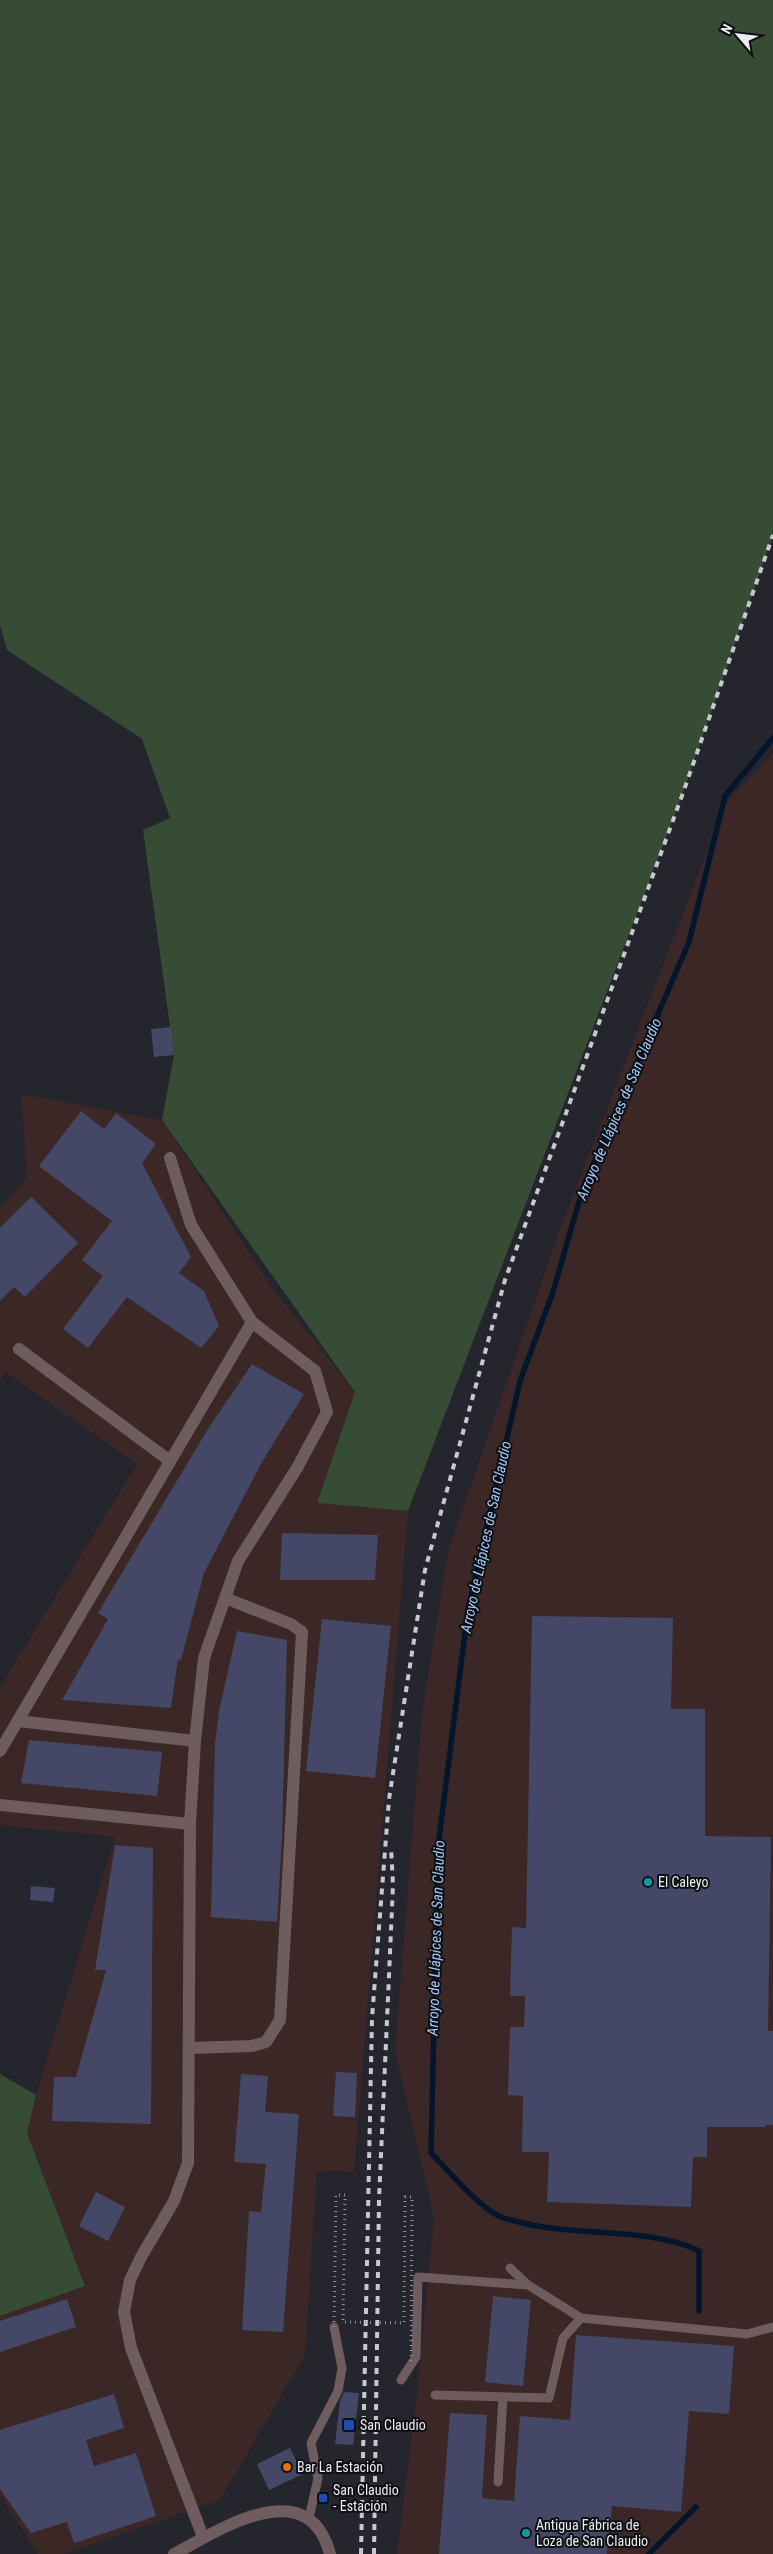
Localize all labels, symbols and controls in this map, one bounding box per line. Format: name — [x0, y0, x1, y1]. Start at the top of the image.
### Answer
north arrow — [713, 10, 763, 60]
text: N — [717, 21, 736, 36]
water label: Arroyo de Llápices de San Claudio — [572, 1015, 666, 1203]
water label: Arroyo de Llápices de San Claudio — [457, 1439, 515, 1636]
water label: Arroyo de Llápices de San Claudio — [424, 1840, 448, 2037]
place label: El Caleyo — [658, 1874, 708, 1890]
marker: El Caleyo — [642, 1876, 654, 1888]
place label: San Claudio — [360, 2417, 426, 2433]
marker: San Claudio — [342, 2418, 356, 2432]
place label: Bar La Estación — [297, 2459, 383, 2475]
marker: Bar La Estación — [281, 2461, 293, 2473]
place label: San Claudio - Estación — [333, 2482, 399, 2514]
marker: San Claudio - Estación — [317, 2492, 329, 2504]
place label: Antigua Fábrica de Loza de San Claudio — [536, 2517, 648, 2549]
marker: Antigua Fábrica de Loza de San Claudio — [520, 2527, 532, 2539]

